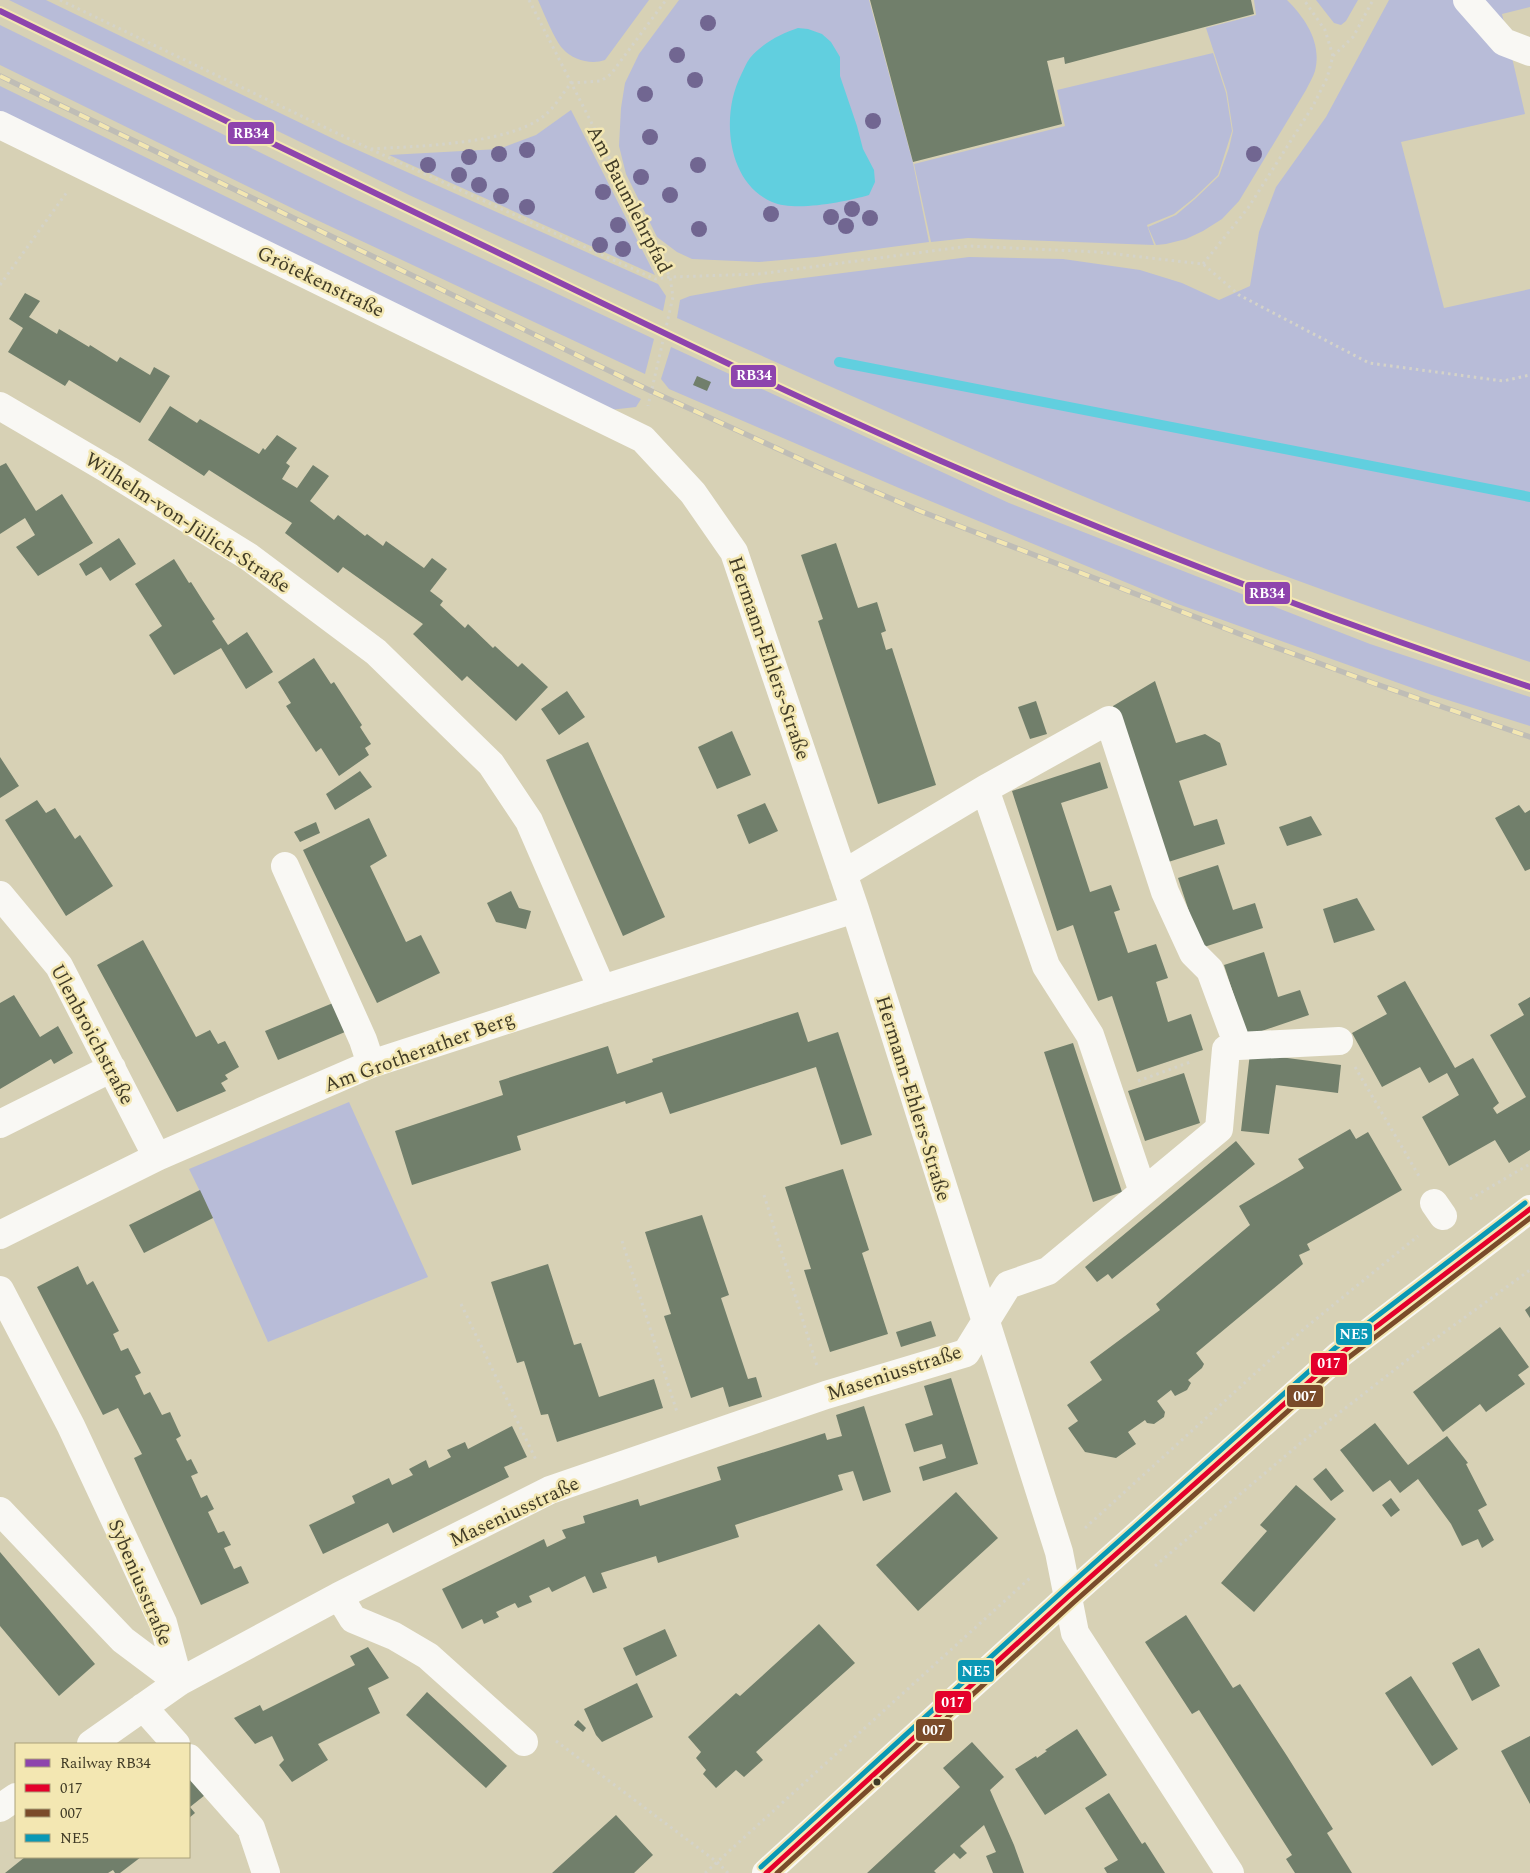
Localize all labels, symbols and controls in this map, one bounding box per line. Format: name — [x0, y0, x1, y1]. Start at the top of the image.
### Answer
street label: Am Baumlehrpfad — [579, 120, 679, 279]
line badge: RB34 — [227, 121, 275, 145]
text: RB34 — [233, 123, 269, 144]
street label: Grötekenstraße — [252, 238, 389, 326]
line badge: RB34 — [730, 364, 777, 388]
text: RB34 — [736, 365, 772, 386]
street label: Wilhelm-von-Jülich-Straße — [79, 445, 296, 601]
street label: Hermann-Ehlers-Straße — [720, 552, 818, 764]
line badge: RB34 — [1244, 581, 1291, 605]
text: RB34 — [1249, 583, 1285, 604]
street label: Ulenbroichstraße — [42, 959, 142, 1110]
street label: Hermann-Ehlers-Straße — [867, 992, 959, 1205]
street label: Am Grotherather Berg — [320, 1003, 519, 1100]
line badge: NE5 — [1335, 1322, 1373, 1346]
text: NE5 — [1340, 1324, 1368, 1345]
street label: Maseniusstraße — [823, 1337, 966, 1409]
line badge: 017 — [1310, 1352, 1348, 1376]
text: 017 — [1317, 1353, 1341, 1374]
line badge: 007 — [1286, 1384, 1324, 1408]
text: 007 — [1293, 1386, 1317, 1407]
street label: Maseniusstraße — [445, 1469, 584, 1555]
street label: Sybeniusstraße — [100, 1515, 180, 1650]
line badge: NE5 — [957, 1659, 995, 1683]
text: NE5 — [962, 1661, 990, 1682]
line badge: 017 — [934, 1690, 972, 1714]
text: 017 — [941, 1692, 965, 1713]
line badge: 007 — [915, 1718, 953, 1742]
text: 007 — [922, 1720, 946, 1741]
legend — [15, 1743, 190, 1858]
text: Railway RB34 — [60, 1752, 151, 1775]
text: 017 — [60, 1777, 83, 1800]
unlabelled marker — [872, 1777, 882, 1787]
text: 007 — [60, 1802, 83, 1825]
text: NE5 — [60, 1827, 89, 1850]

